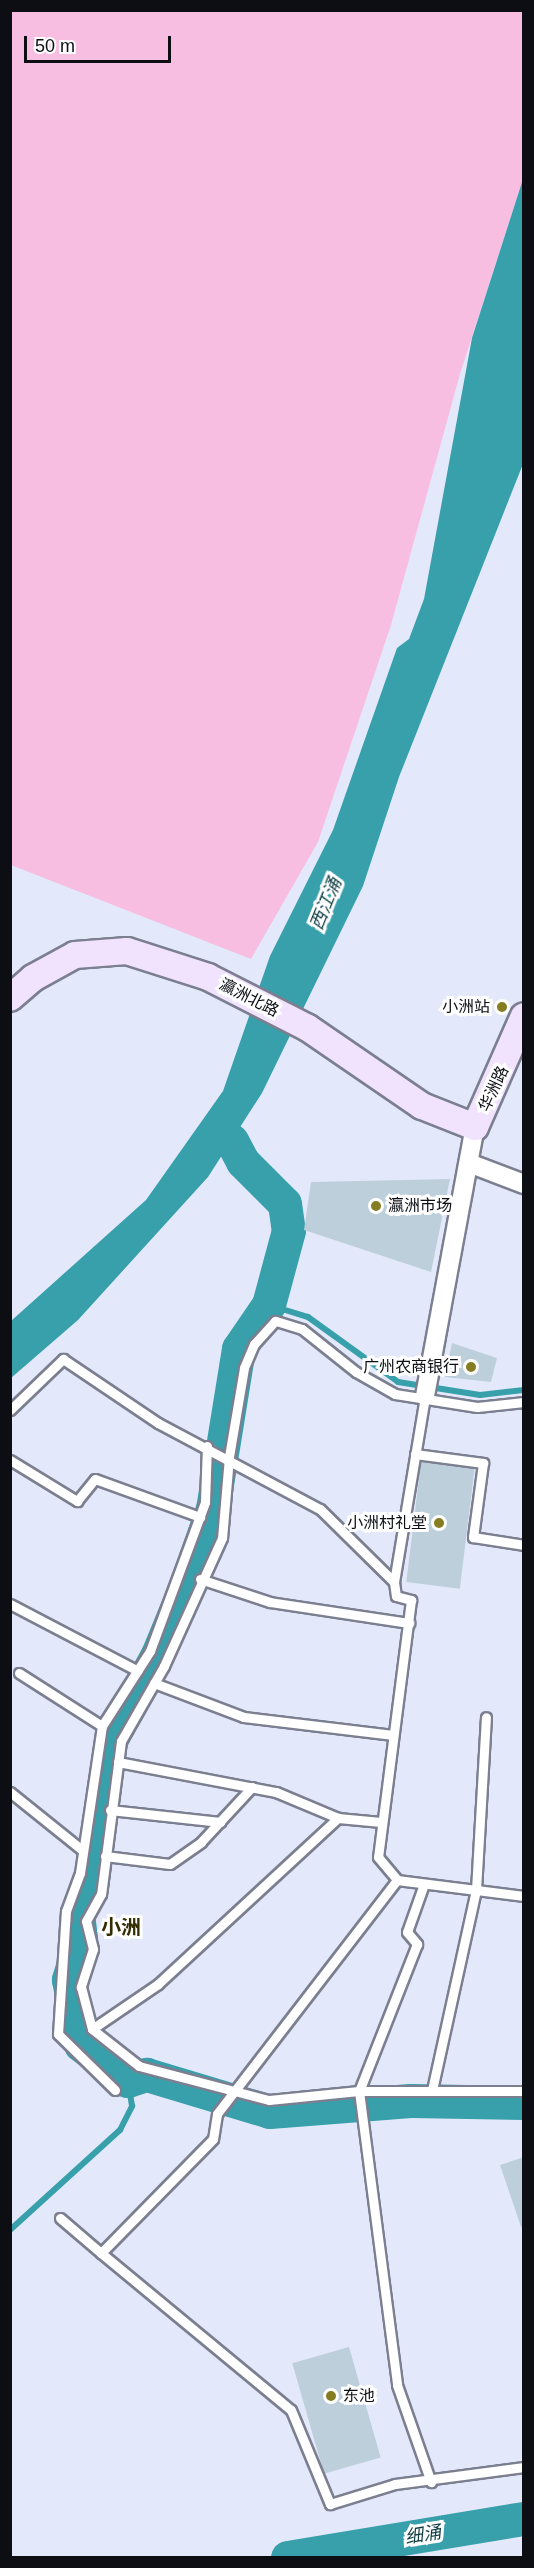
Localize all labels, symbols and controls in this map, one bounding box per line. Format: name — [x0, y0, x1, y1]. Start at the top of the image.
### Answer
scale bar — [27, 24, 174, 62]
text: 50 m — [35, 36, 75, 56]
water label: 西江涌 — [306, 875, 346, 933]
street label: 瀛洲北路 — [216, 975, 282, 1021]
place label: 小洲站 — [442, 997, 490, 1017]
marker: 小洲站 — [495, 1000, 509, 1014]
street label: 华洲路 — [475, 1063, 513, 1115]
place label: 瀛洲市场 — [388, 1196, 452, 1216]
marker: 瀛洲市场 — [369, 1199, 383, 1213]
place label: 广州农商银行 — [363, 1357, 459, 1377]
marker: 广州农商银行 — [464, 1360, 478, 1374]
place label: 小洲村礼堂 — [347, 1513, 427, 1533]
marker: 小洲村礼堂 — [432, 1516, 446, 1530]
district label: 小洲 — [101, 1915, 141, 1939]
place label: 东池 — [343, 2386, 375, 2406]
marker: 东池 — [324, 2389, 338, 2403]
water label: 细涌 — [404, 2522, 442, 2548]

